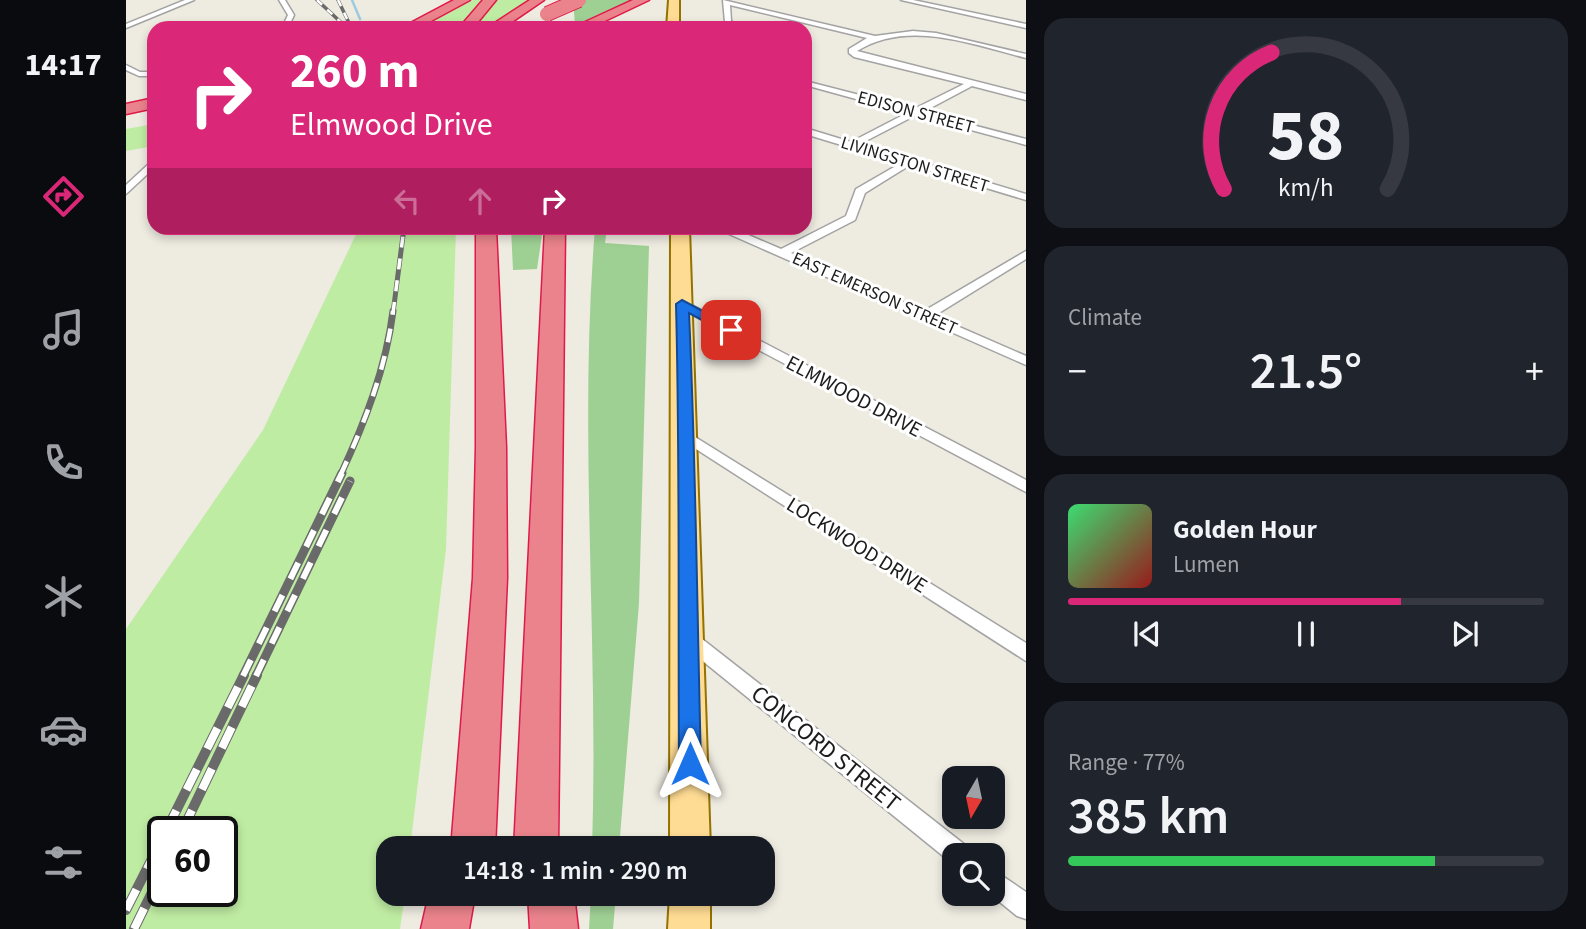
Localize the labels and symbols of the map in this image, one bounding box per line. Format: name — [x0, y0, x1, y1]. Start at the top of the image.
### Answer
street label: EDISON STREET — [855, 85, 977, 140]
street label: LIVINGSTON STREET — [838, 130, 992, 199]
street label: EAST EMERSON STREET — [788, 246, 962, 341]
pin — [701, 300, 761, 360]
street label: ELMWOOD DRIVE — [781, 348, 927, 444]
street label: LOCKWOOD DRIVE — [781, 490, 933, 600]
street label: CONCORD STREET — [743, 677, 908, 820]
position arrow — [653, 727, 727, 801]
north arrow — [942, 766, 1004, 830]
speed limit sign: 60 — [147, 816, 238, 907]

